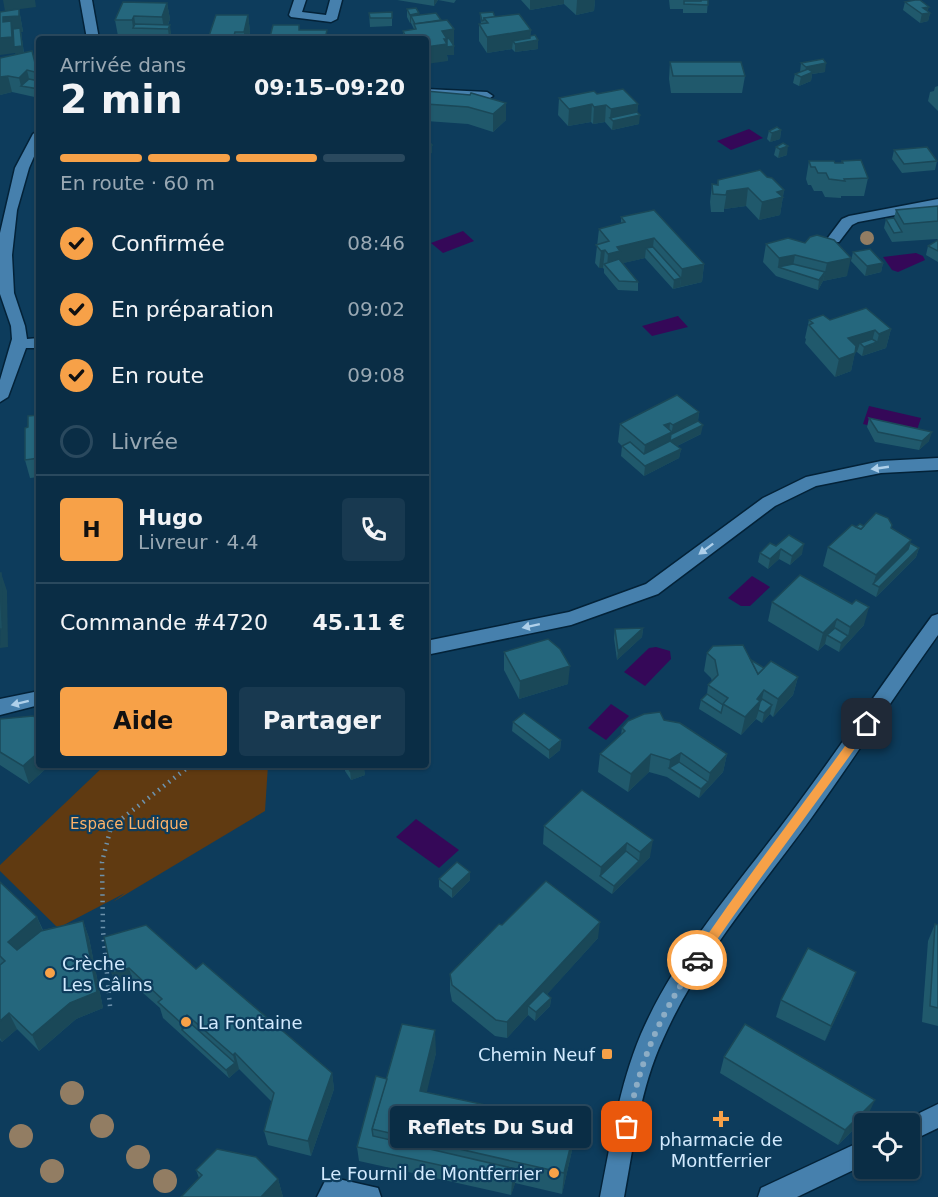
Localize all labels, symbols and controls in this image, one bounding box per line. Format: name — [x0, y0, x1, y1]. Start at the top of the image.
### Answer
text: Arrivée dans — [60, 53, 186, 77]
text: 09:15–09:20 — [254, 75, 405, 100]
text: 2 min — [60, 77, 182, 122]
text: En route · 60 m — [60, 171, 215, 195]
icon: check — [60, 227, 93, 260]
text: Confirmée — [111, 231, 225, 256]
text: 08:46 — [347, 231, 405, 255]
icon: check — [60, 293, 93, 326]
text: En préparation — [111, 297, 274, 322]
text: 09:02 — [347, 297, 405, 321]
icon: check — [60, 359, 93, 392]
text: En route — [111, 363, 204, 388]
text: 09:08 — [347, 363, 405, 387]
text: Livrée — [111, 429, 178, 454]
one-way arrow — [870, 463, 889, 472]
button: phone — [342, 498, 405, 561]
text: Hugo — [138, 505, 203, 530]
text: H — [82, 517, 101, 542]
text: Livreur · 4.4 — [138, 530, 258, 554]
one-way arrow — [699, 542, 714, 554]
text: Commande #4720 — [60, 610, 268, 635]
text: 45.11 € — [312, 610, 405, 635]
one-way arrow — [521, 622, 540, 632]
button: Aide — [60, 687, 227, 756]
button: Partager — [239, 687, 405, 756]
one-way arrow — [10, 698, 29, 708]
pin — [841, 698, 892, 749]
icon: home — [850, 707, 883, 740]
park label: Espace Ludique — [70, 815, 188, 833]
courier — [667, 930, 727, 990]
icon: car — [681, 944, 714, 977]
place label: Crèche Les Câlins — [62, 953, 152, 995]
marker: Crèche Les Câlins — [43, 966, 57, 980]
place label: La Fontaine — [198, 1012, 302, 1033]
marker: La Fontaine — [179, 1015, 193, 1029]
place label: Chemin Neuf — [478, 1044, 596, 1065]
marker: Chemin Neuf — [600, 1047, 614, 1061]
pin — [601, 1101, 652, 1152]
callout: Reflets Du Sud — [390, 1106, 591, 1148]
icon: bag — [610, 1110, 643, 1143]
marker: pharmacie de Montferrier — [714, 1112, 728, 1126]
map controls — [854, 1113, 920, 1179]
button: locate — [854, 1113, 920, 1179]
text: Reflets Du Sud — [407, 1115, 574, 1139]
place label: pharmacie de Montferrier — [659, 1129, 783, 1171]
place label: Le Fournil de Montferrier — [321, 1163, 543, 1184]
marker: Le Fournil de Montferrier — [547, 1166, 561, 1180]

